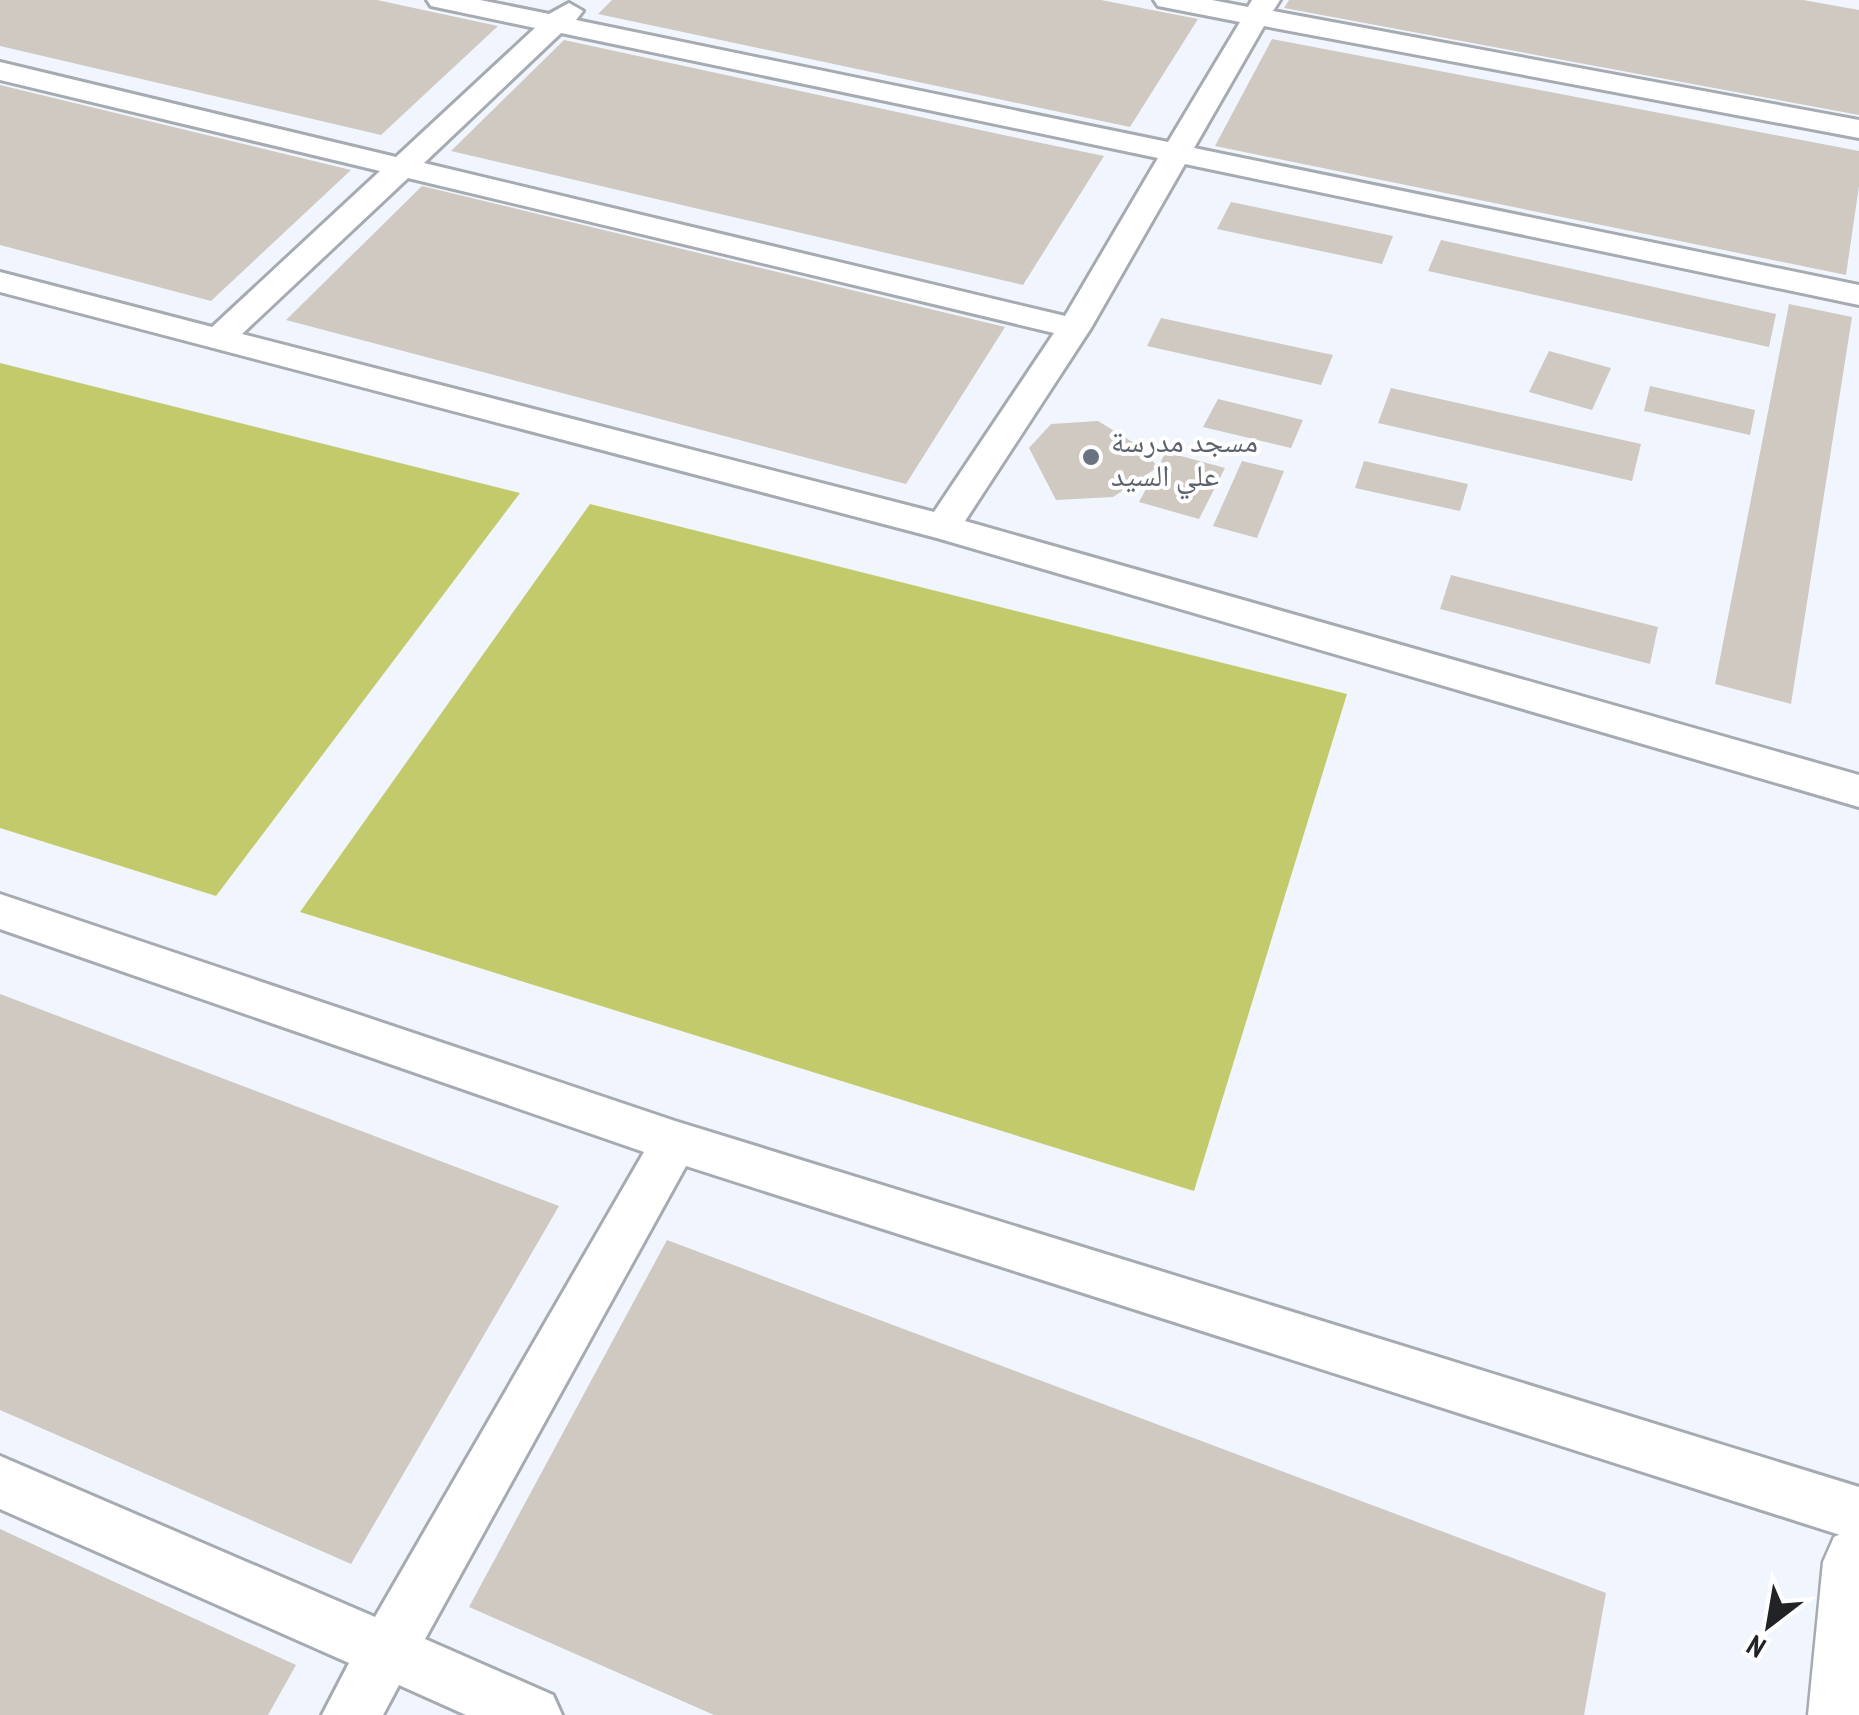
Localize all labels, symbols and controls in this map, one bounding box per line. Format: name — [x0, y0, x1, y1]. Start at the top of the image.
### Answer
place label: مسجد مدرسة علي السيد — [1111, 421, 1258, 499]
marker: مسجد مدرسة علي السيد — [1080, 446, 1102, 468]
north arrow — [1719, 1575, 1819, 1675]
text: N — [1740, 1627, 1772, 1667]

